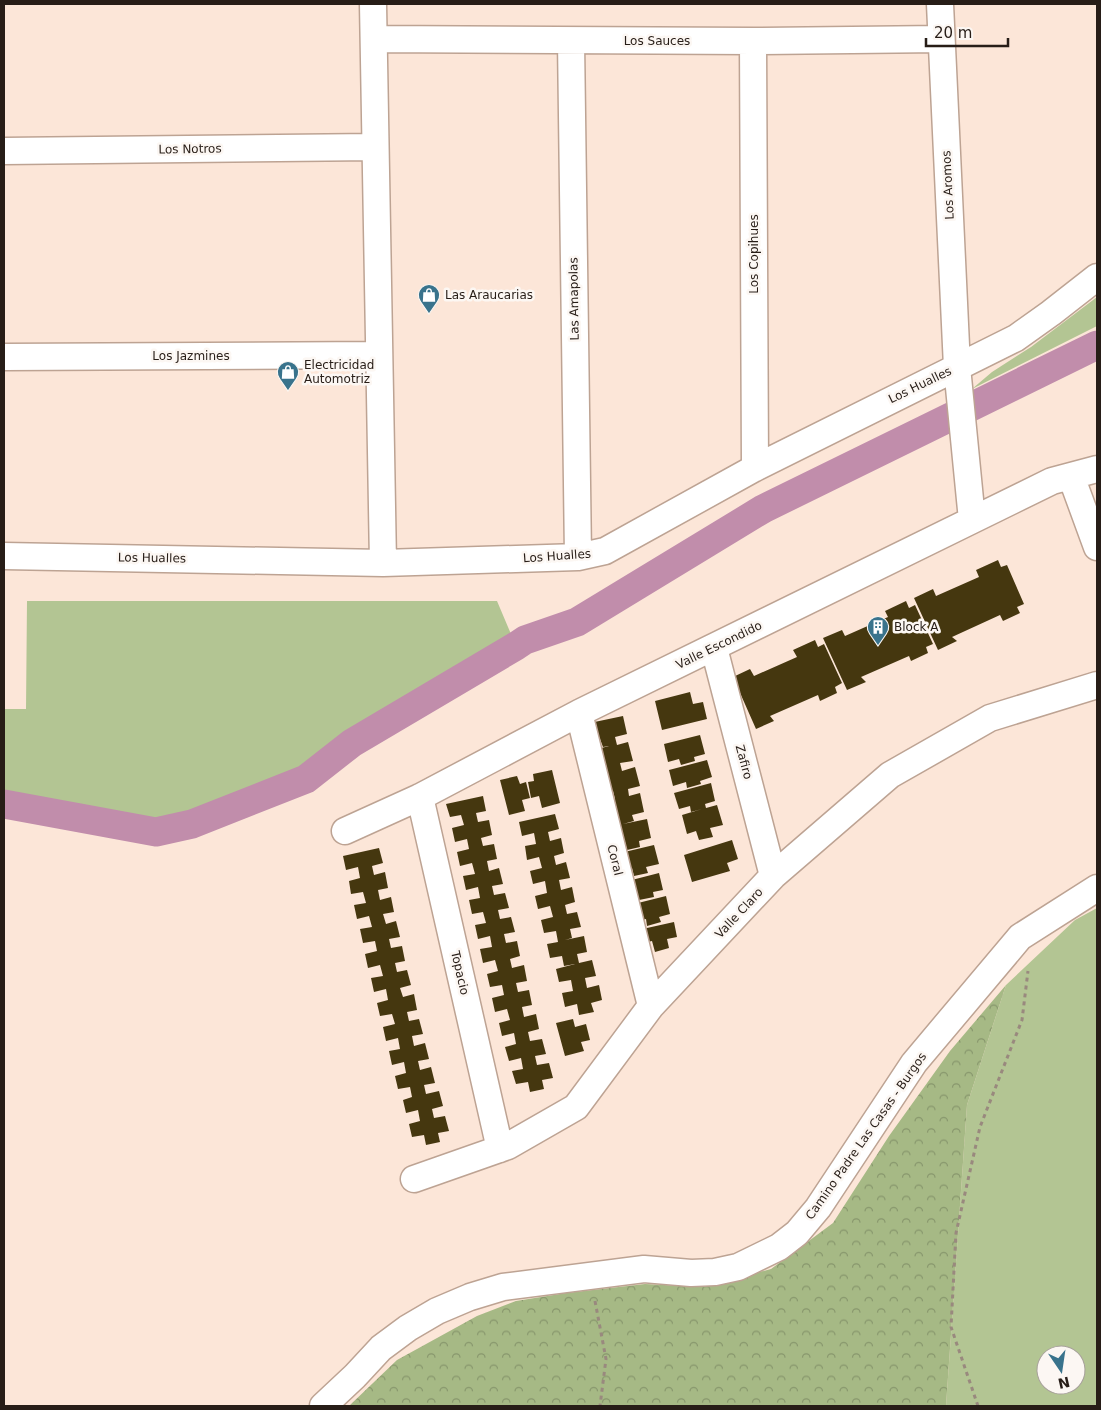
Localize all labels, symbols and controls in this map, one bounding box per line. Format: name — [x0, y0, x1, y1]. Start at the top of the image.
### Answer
scale bar — [926, 15, 1008, 47]
text: 20 m — [934, 24, 972, 42]
street label: Los Sauces — [624, 34, 690, 48]
street label: Los Notros — [158, 141, 222, 157]
street label: Los Aromos — [939, 150, 957, 220]
street label: Los Copihues — [747, 214, 761, 294]
street label: Las Amapolas — [566, 257, 582, 341]
shop icon: Las Araucarias — [417, 283, 441, 314]
place label: Las Araucarias — [445, 288, 533, 302]
street label: Los Jazmines — [152, 349, 230, 363]
place label: Electricidad Automotriz — [304, 358, 374, 386]
shop icon: Electricidad Automotriz — [276, 360, 300, 391]
street label: Los Hualles — [886, 364, 954, 406]
street label: Los Hualles — [523, 547, 591, 565]
street label: Los Hualles — [118, 550, 186, 566]
building icon: Block A — [866, 615, 890, 646]
street label: Valle Escondido — [674, 618, 764, 672]
place label: Block A — [894, 620, 939, 634]
street label: Zafiro — [733, 743, 755, 781]
street label: Coral — [604, 843, 626, 877]
street label: Valle Claro — [712, 885, 766, 941]
street label: Topacio — [448, 949, 472, 996]
street label: Camino Padre Las Casas - Burgos — [803, 1050, 929, 1222]
north arrow — [1036, 1345, 1086, 1395]
text: N — [1056, 1374, 1071, 1392]

